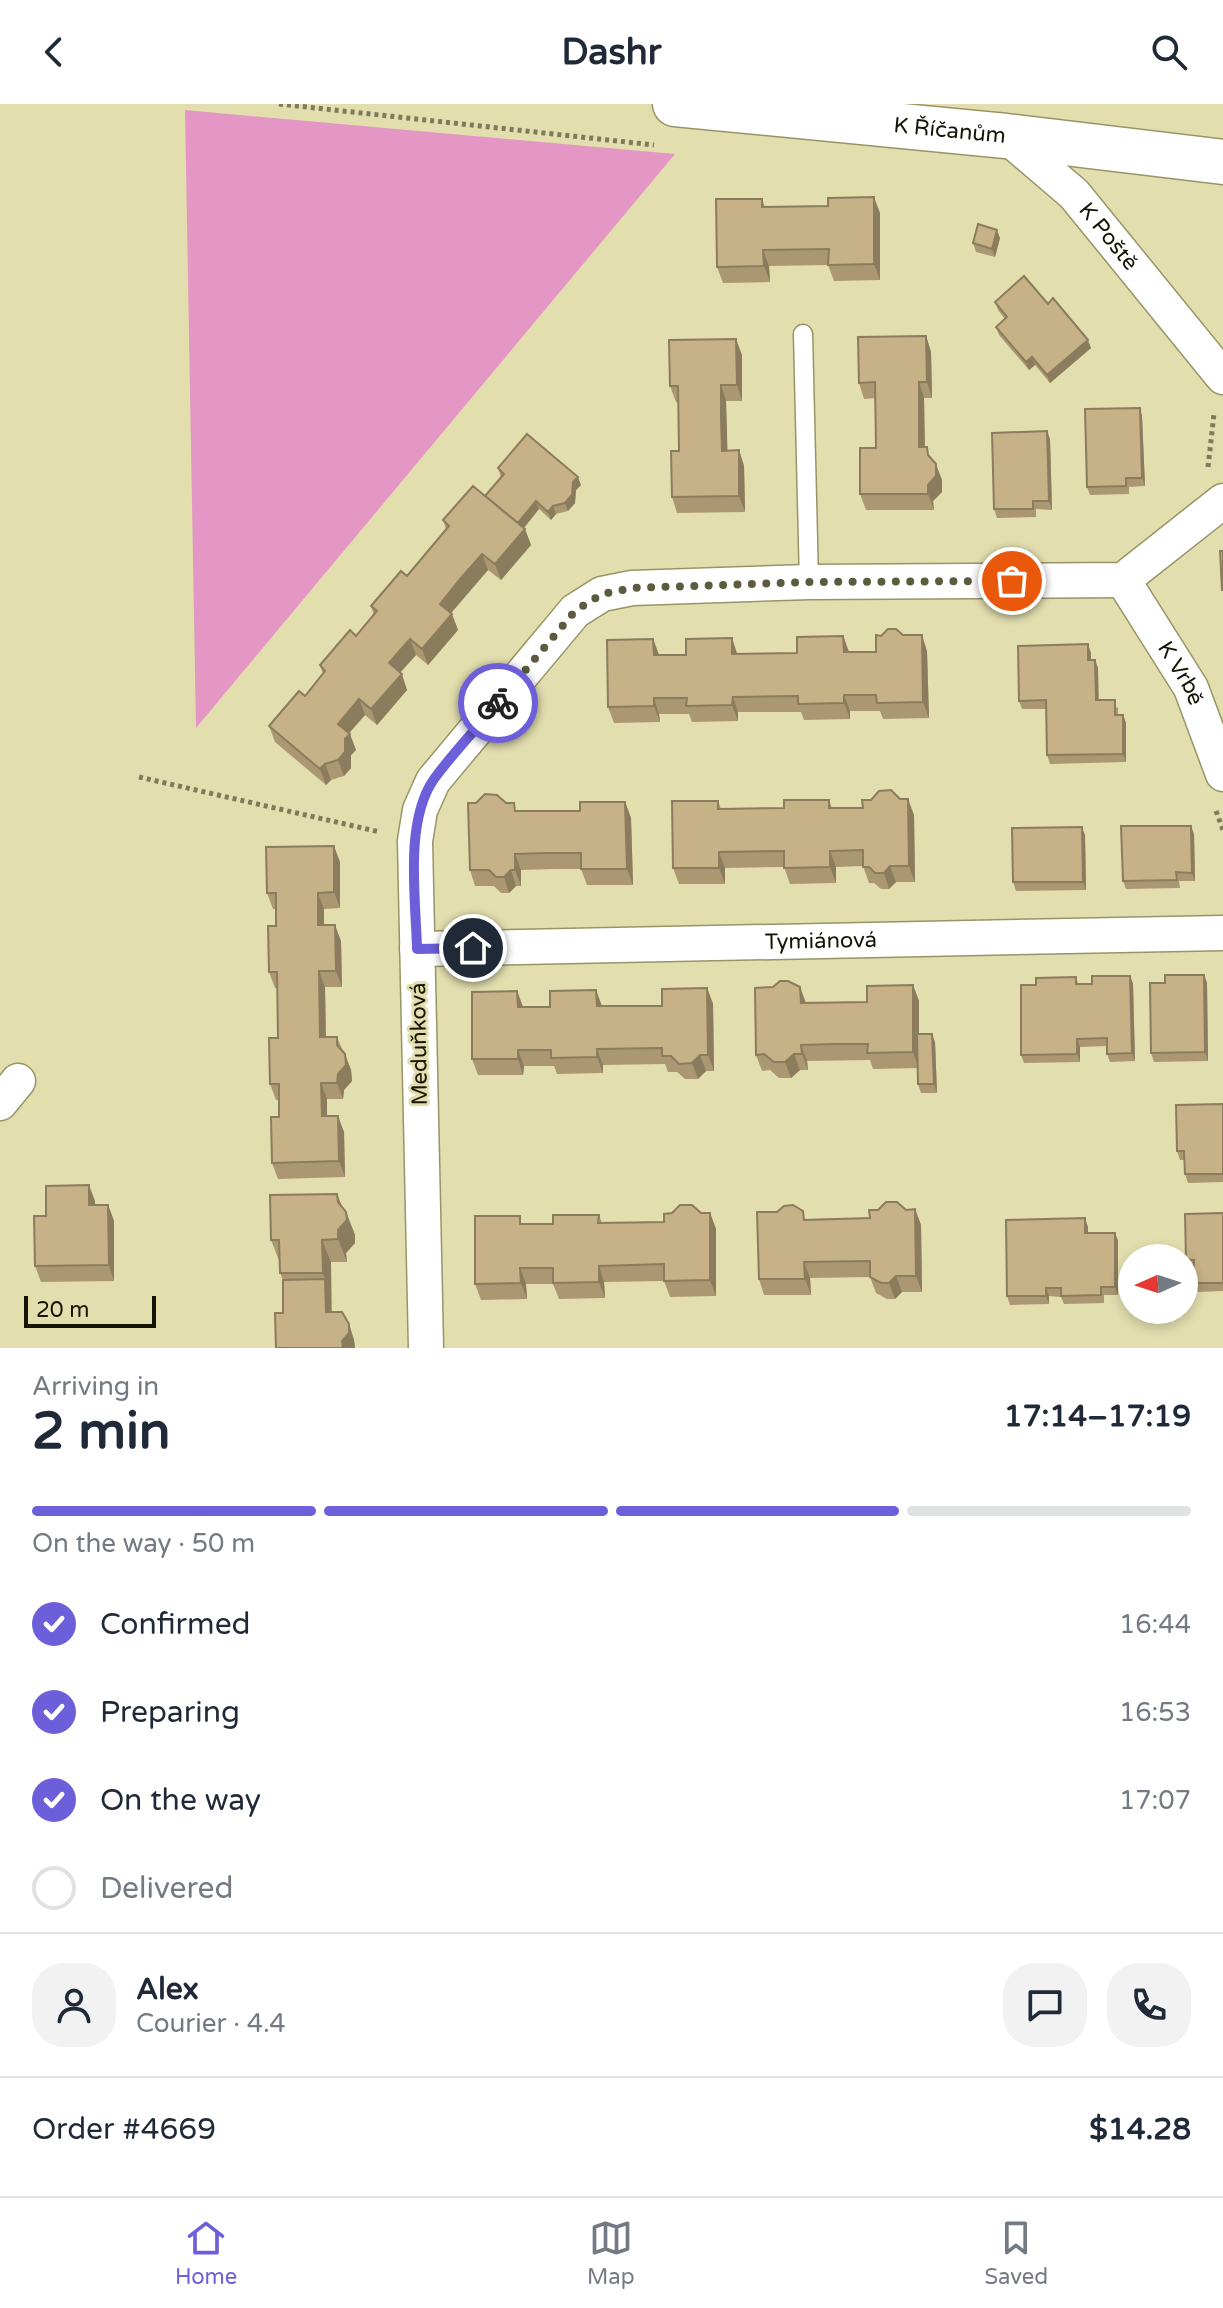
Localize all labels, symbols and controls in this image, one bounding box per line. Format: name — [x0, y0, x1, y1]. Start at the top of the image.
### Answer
icon: back — [32, 30, 76, 74]
icon: search — [1147, 30, 1191, 74]
text: Dashr — [562, 31, 661, 74]
street label: K Říčanům — [892, 112, 1007, 149]
street label: K Poště — [1073, 197, 1144, 275]
pin — [978, 547, 1046, 615]
icon: bag — [990, 559, 1034, 603]
street label: K Vrbě — [1152, 637, 1209, 709]
courier — [458, 663, 538, 743]
icon: bike — [476, 681, 520, 725]
pin — [439, 914, 507, 982]
icon: home — [451, 926, 495, 970]
street label: Tymiánová — [765, 927, 877, 955]
street label: Meduňková — [405, 982, 433, 1106]
north arrow — [1118, 1244, 1198, 1324]
map controls — [1118, 1244, 1198, 1324]
scale bar — [24, 1292, 156, 1328]
text: 20 m — [36, 1297, 90, 1323]
text: Arriving in — [32, 1371, 159, 1402]
text: 17:14–17:19 — [1004, 1398, 1191, 1435]
text: 2 min — [32, 1400, 171, 1463]
text: On the way · 50 m — [32, 1528, 255, 1559]
icon: check — [32, 1602, 76, 1646]
text: Confirmed — [100, 1606, 251, 1643]
text: 16:44 — [1119, 1609, 1191, 1640]
icon: check — [32, 1690, 76, 1734]
text: Preparing — [100, 1694, 240, 1731]
text: 16:53 — [1119, 1697, 1191, 1728]
icon: check — [32, 1778, 76, 1822]
text: On the way — [100, 1782, 261, 1819]
text: 17:07 — [1119, 1785, 1191, 1816]
text: Delivered — [100, 1870, 234, 1907]
button: person — [32, 1963, 116, 2047]
button: chat — [1003, 1963, 1087, 2047]
button: phone — [1107, 1963, 1191, 2047]
text: Alex — [136, 1971, 199, 2008]
text: Courier · 4.4 — [136, 2008, 286, 2039]
text: Order #4669 — [32, 2111, 216, 2148]
text: $14.28 — [1089, 2111, 1191, 2148]
tab: Home — [175, 2216, 237, 2290]
tab: Map — [587, 2216, 635, 2290]
tab: Saved — [984, 2216, 1048, 2290]

